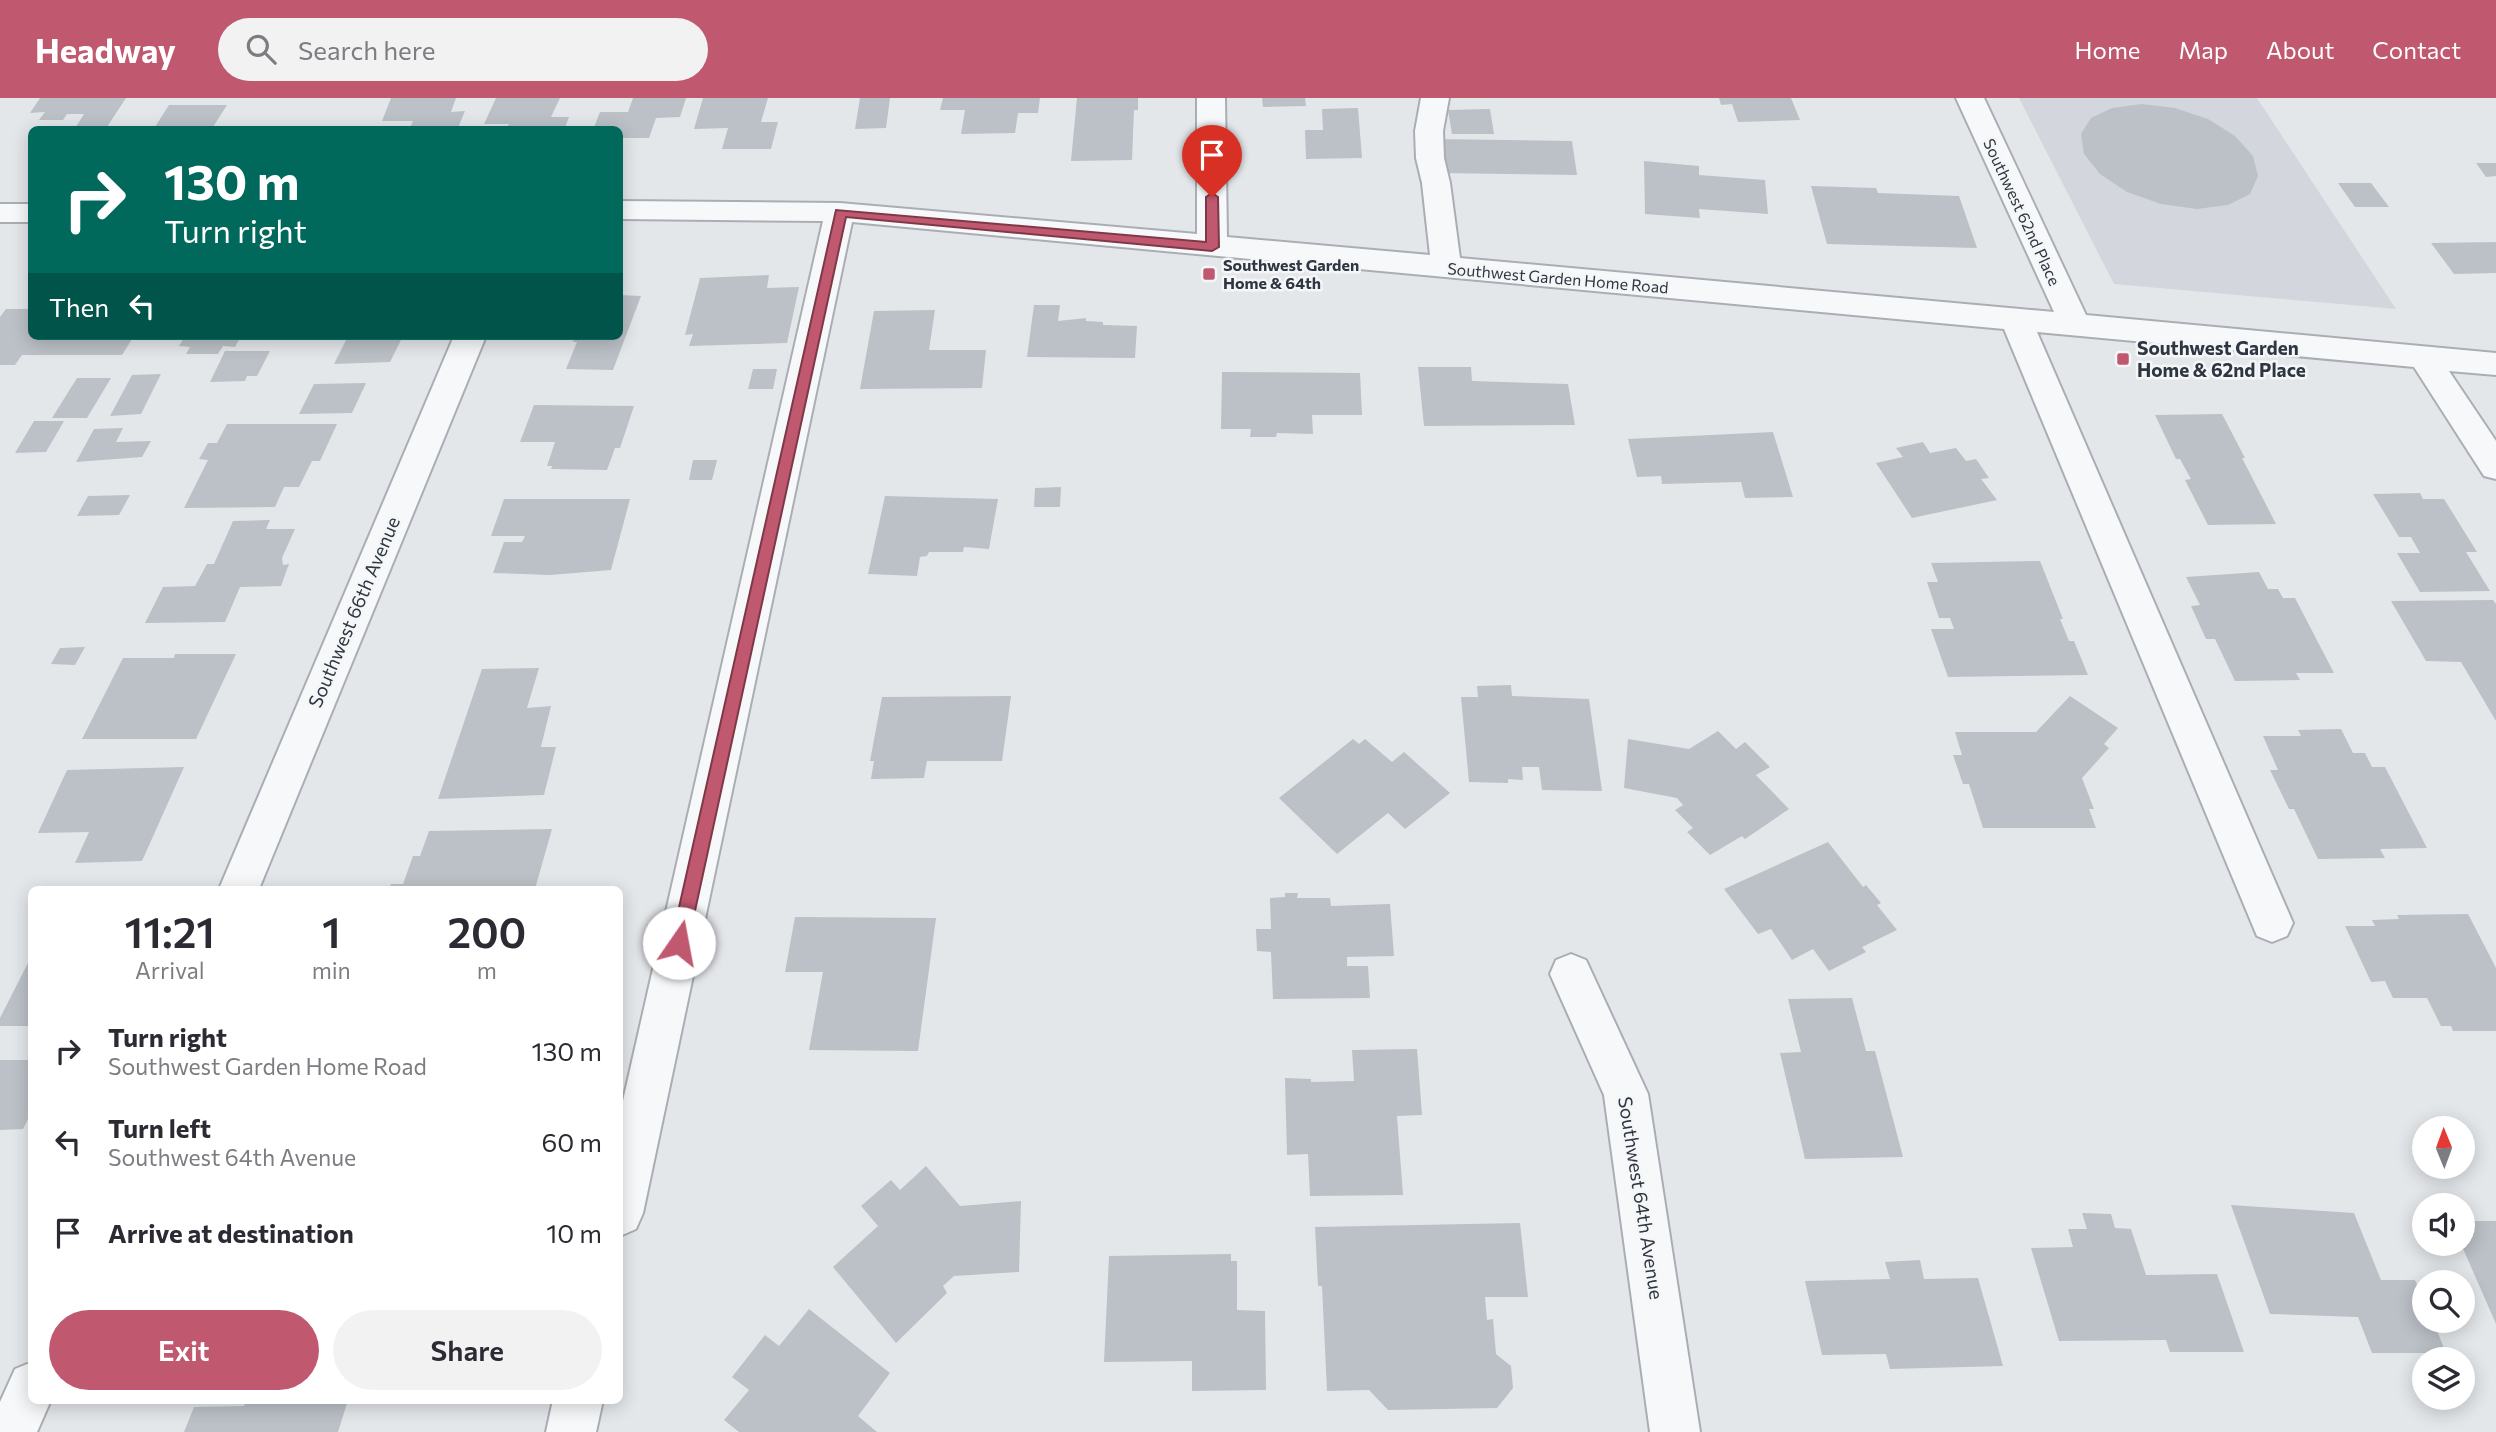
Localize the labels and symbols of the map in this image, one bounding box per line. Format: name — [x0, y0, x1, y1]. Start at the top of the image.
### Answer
pin — [1182, 125, 1242, 197]
street label: Southwest 62nd Place — [1980, 135, 2065, 288]
place label: Southwest Garden Home & 64th — [1223, 255, 1359, 292]
street label: Southwest Garden Home Road — [1447, 258, 1669, 297]
marker: Southwest Garden Home & 64th — [1201, 266, 1217, 282]
place label: Southwest Garden Home & 62nd Place — [2137, 336, 2306, 381]
marker: Southwest Garden Home & 62nd Place — [2115, 351, 2131, 367]
street label: Southwest 66th Avenue — [303, 513, 404, 711]
position arrow — [642, 906, 716, 980]
street label: Southwest 64th Avenue — [1614, 1095, 1669, 1301]
north arrow — [2412, 1116, 2474, 1180]

